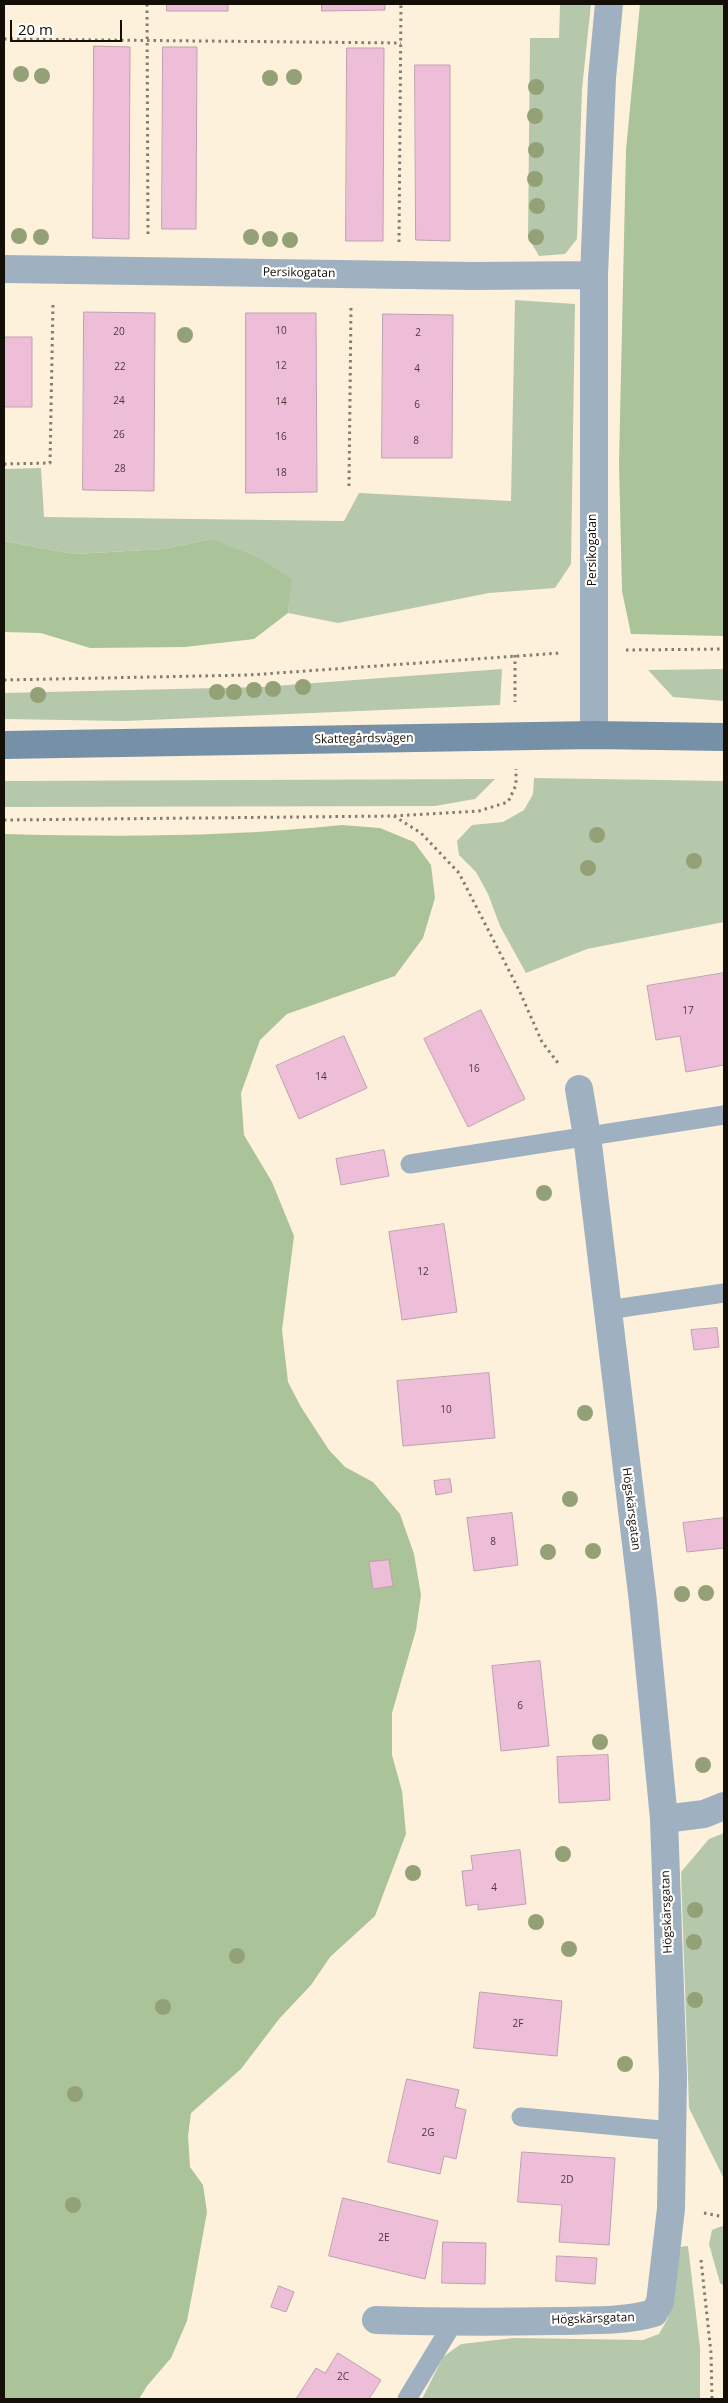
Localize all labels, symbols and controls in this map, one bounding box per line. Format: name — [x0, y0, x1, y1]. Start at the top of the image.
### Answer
scale bar — [12, 10, 125, 42]
text: 20 m — [18, 19, 53, 39]
street label: Persikogatan — [263, 265, 335, 281]
house number: 10 — [275, 325, 287, 337]
house number: 20 — [113, 326, 125, 338]
house number: 2 — [415, 327, 421, 339]
house number: 12 — [275, 360, 287, 372]
house number: 22 — [114, 361, 126, 373]
house number: 4 — [414, 363, 420, 375]
house number: 24 — [113, 395, 125, 407]
house number: 14 — [275, 396, 287, 408]
house number: 6 — [414, 399, 420, 411]
house number: 26 — [113, 429, 125, 441]
house number: 16 — [275, 431, 287, 443]
house number: 8 — [413, 435, 419, 447]
house number: 28 — [114, 463, 126, 475]
house number: 18 — [275, 467, 287, 479]
street label: Persikogatan — [586, 514, 600, 586]
street label: Skattegårdsvägen — [314, 731, 414, 747]
house number: 17 — [682, 1005, 694, 1017]
house number: 16 — [468, 1063, 480, 1075]
house number: 14 — [315, 1071, 327, 1083]
house number: 12 — [417, 1266, 429, 1278]
house number: 10 — [440, 1404, 452, 1416]
street label: Högskärsgatan — [619, 1467, 643, 1551]
house number: 8 — [490, 1536, 496, 1548]
house number: 6 — [517, 1700, 523, 1712]
street label: Högskärsgatan — [658, 1870, 676, 1954]
house number: 4 — [491, 1882, 497, 1894]
house number: 2F — [513, 2018, 523, 2030]
house number: 2G — [422, 2127, 434, 2139]
house number: 2D — [561, 2174, 573, 2186]
house number: 2E — [378, 2232, 390, 2244]
street label: Högskärsgatan — [551, 2310, 635, 2328]
house number: 2C — [337, 2371, 349, 2383]

